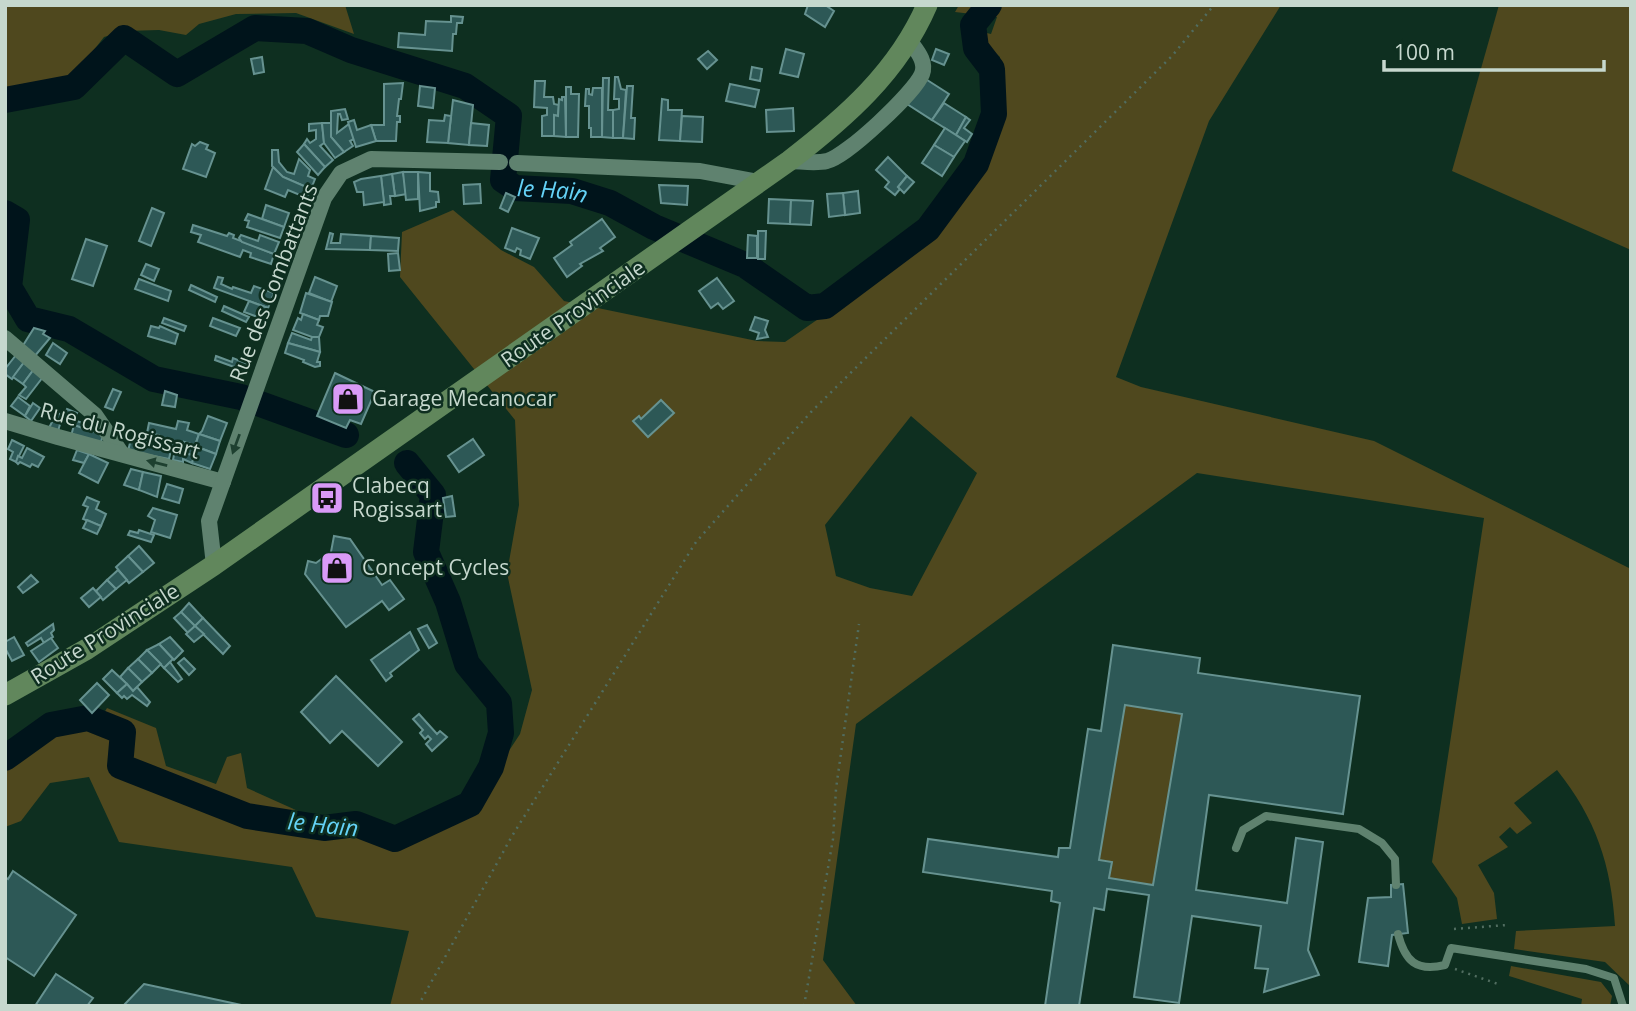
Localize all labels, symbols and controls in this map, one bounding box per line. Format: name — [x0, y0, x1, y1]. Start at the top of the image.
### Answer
scale bar — [1384, 28, 1604, 72]
text: 100 m — [1394, 38, 1455, 66]
water label: le Hain — [516, 171, 592, 210]
street label: Rue des Combattants — [222, 180, 324, 386]
street label: Route Provinciale — [495, 253, 650, 373]
shop icon: Garage Mecanocar — [329, 380, 367, 418]
place label: Garage Mecanocar — [372, 384, 556, 412]
street label: Rue du Rogissart — [37, 395, 203, 465]
one-way arrow — [230, 433, 241, 454]
one-way arrow — [146, 457, 168, 468]
place label: Clabecq Rogissart — [352, 471, 442, 523]
bus stop icon: Clabecq Rogissart — [308, 479, 346, 517]
shop icon: Concept Cycles — [318, 549, 356, 587]
place label: Concept Cycles — [362, 553, 509, 581]
street label: Route Provinciale — [25, 576, 184, 690]
water label: le Hain — [286, 804, 360, 844]

